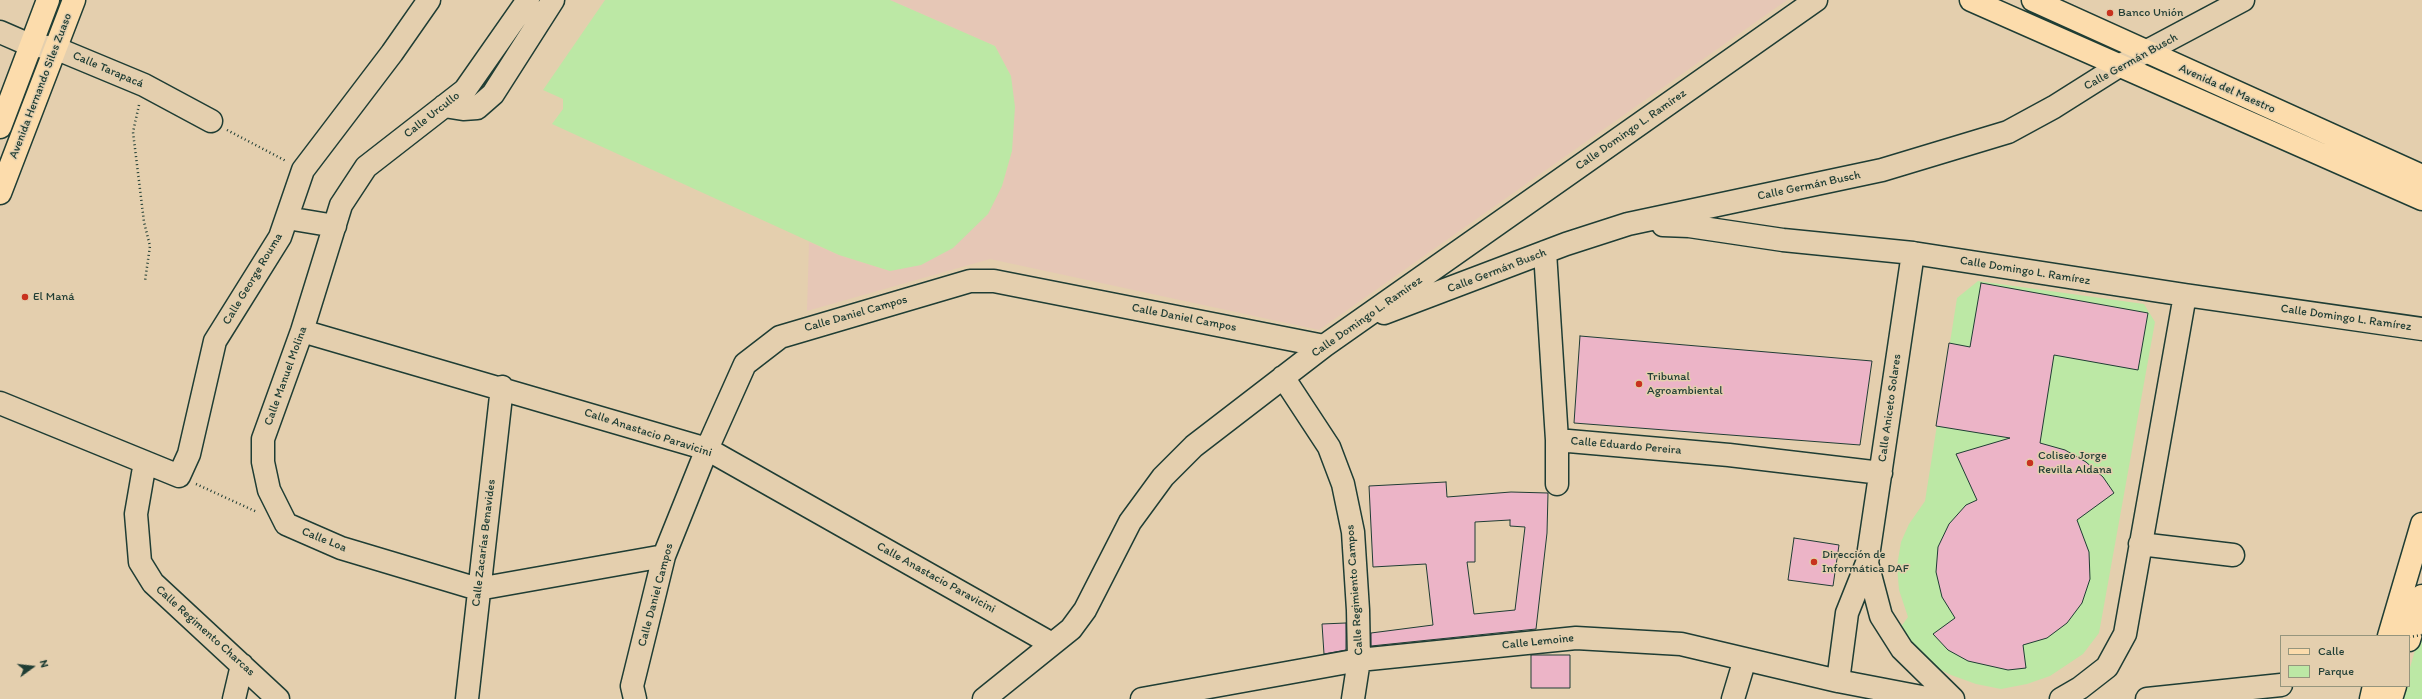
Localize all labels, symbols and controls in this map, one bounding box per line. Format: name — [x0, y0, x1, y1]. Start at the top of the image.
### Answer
place label: Banco Unión — [2118, 6, 2183, 20]
marker: Banco Unión — [2105, 8, 2115, 18]
street label: Avenida Hernando Siles Zuaso — [7, 11, 75, 161]
street label: Calle Germán Busch — [2082, 30, 2180, 94]
street label: Calle Tarapacá — [70, 49, 146, 91]
street label: Avenida del Maestro — [2176, 61, 2278, 117]
street label: Calle Domingo L. Ramírez — [1573, 86, 1689, 174]
street label: Calle Urcullo — [401, 89, 463, 141]
street label: Calle Germán Busch — [1756, 168, 1862, 204]
street label: Calle George Rouma — [220, 230, 286, 328]
street label: Calle Germán Busch — [1445, 245, 1549, 297]
street label: Calle Domingo L. Ramírez — [1959, 254, 2091, 288]
street label: Calle Domingo L. Ramírez — [1309, 273, 1425, 361]
place label: El Maná — [33, 290, 74, 304]
marker: El Maná — [20, 292, 30, 302]
street label: Calle Daniel Campos — [803, 292, 909, 336]
street label: Calle Daniel Campos — [1130, 301, 1238, 335]
street label: Calle Domingo L. Ramírez — [2280, 302, 2412, 334]
street label: Calle Manuel Molina — [261, 324, 311, 428]
street label: Calle Aniceto Solares — [1875, 353, 1905, 463]
place label: Tribunal Agroambiental — [1647, 370, 1723, 398]
marker: Tribunal Agroambiental — [1634, 379, 1644, 389]
street label: Calle Anastacio Paravicini — [582, 405, 714, 461]
street label: Calle Eduardo Pereira — [1570, 434, 1682, 458]
place label: Coliseo Jorge Revilla Aldana — [2038, 449, 2112, 477]
marker: Coliseo Jorge Revilla Aldana — [2025, 458, 2035, 468]
street label: Calle Zacarías Benavides — [469, 479, 499, 607]
street label: Calle Loa — [299, 524, 349, 556]
street label: Calle Regimiento Campos — [1343, 524, 1367, 656]
street label: Calle Anastacio Paravicini — [874, 539, 998, 617]
street label: Calle Daniel Campos — [635, 542, 677, 648]
place label: Dirección de Informática DAF — [1822, 548, 1909, 576]
marker: Dirección de Informática DAF — [1809, 557, 1819, 567]
street label: Calle Regimento Charcas — [152, 583, 258, 679]
street label: Calle Lemoine — [1501, 631, 1575, 653]
legend — [2280, 635, 2410, 687]
text: Calle — [2318, 644, 2344, 658]
north arrow — [12, 647, 52, 687]
text: N — [37, 658, 51, 669]
text: Parque — [2318, 664, 2354, 678]

